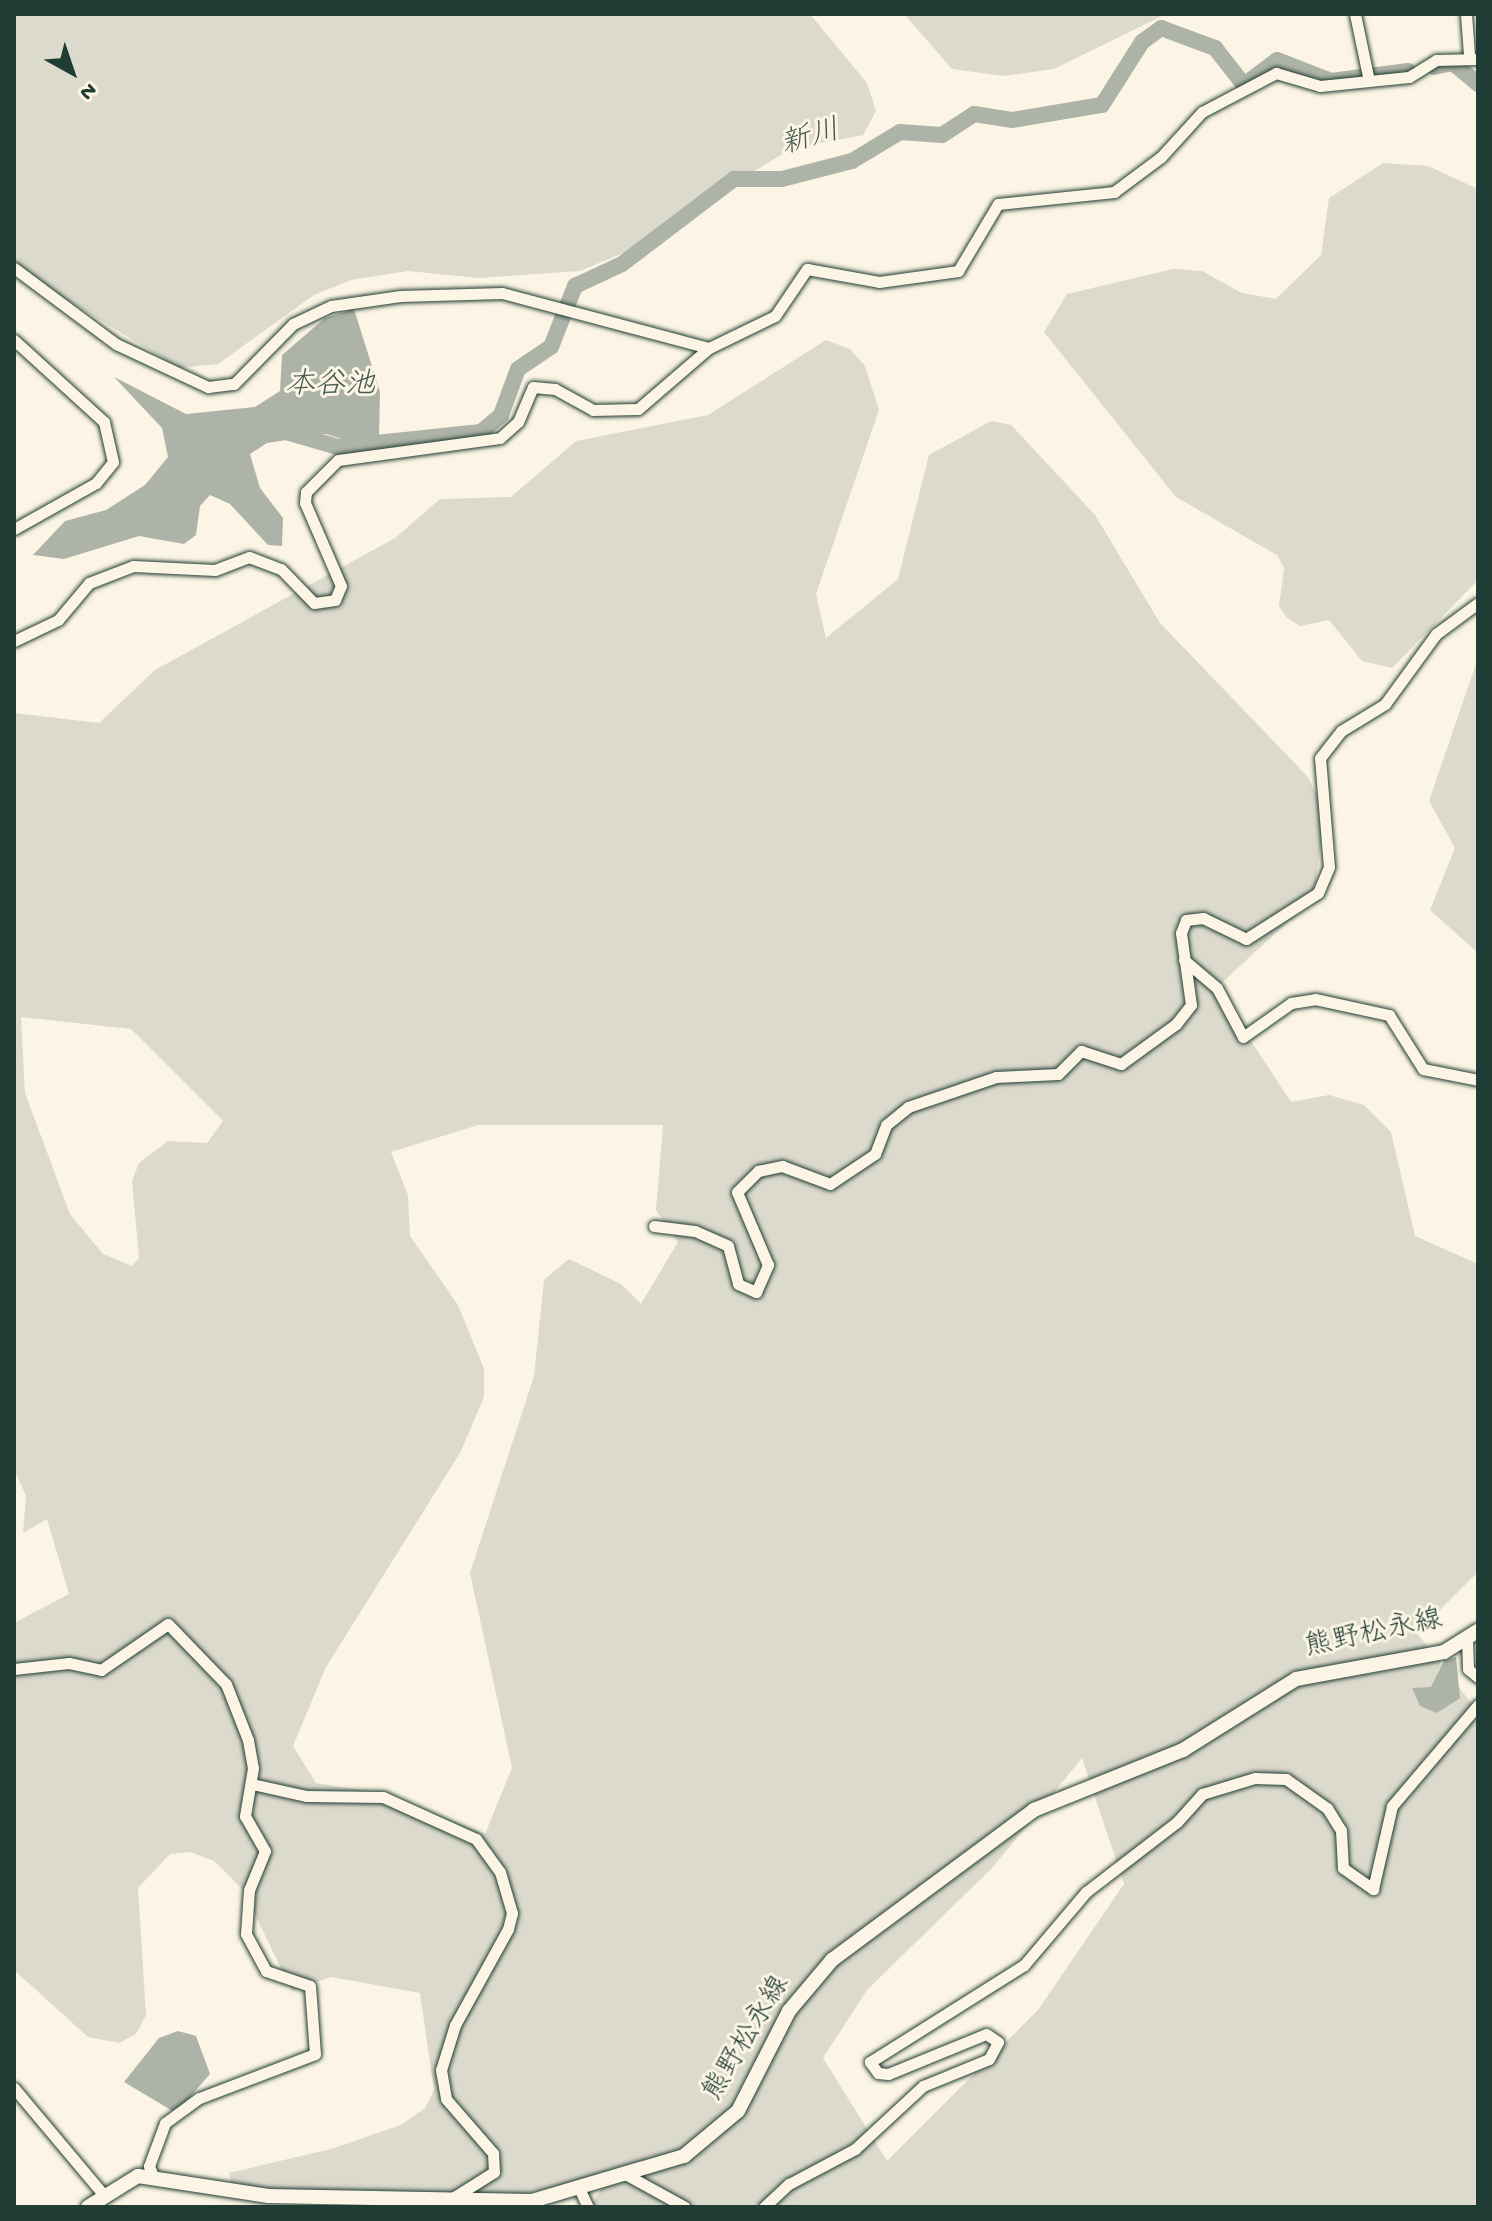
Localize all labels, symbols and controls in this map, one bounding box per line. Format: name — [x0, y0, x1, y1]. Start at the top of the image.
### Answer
north arrow — [32, 32, 112, 112]
text: N — [74, 76, 101, 105]
water label: 新川 — [777, 114, 845, 166]
water label: 本谷池 — [285, 369, 375, 405]
street label: 熊野松永線 — [1302, 1604, 1446, 1666]
street label: 熊野松永線 — [698, 1970, 798, 2108]

